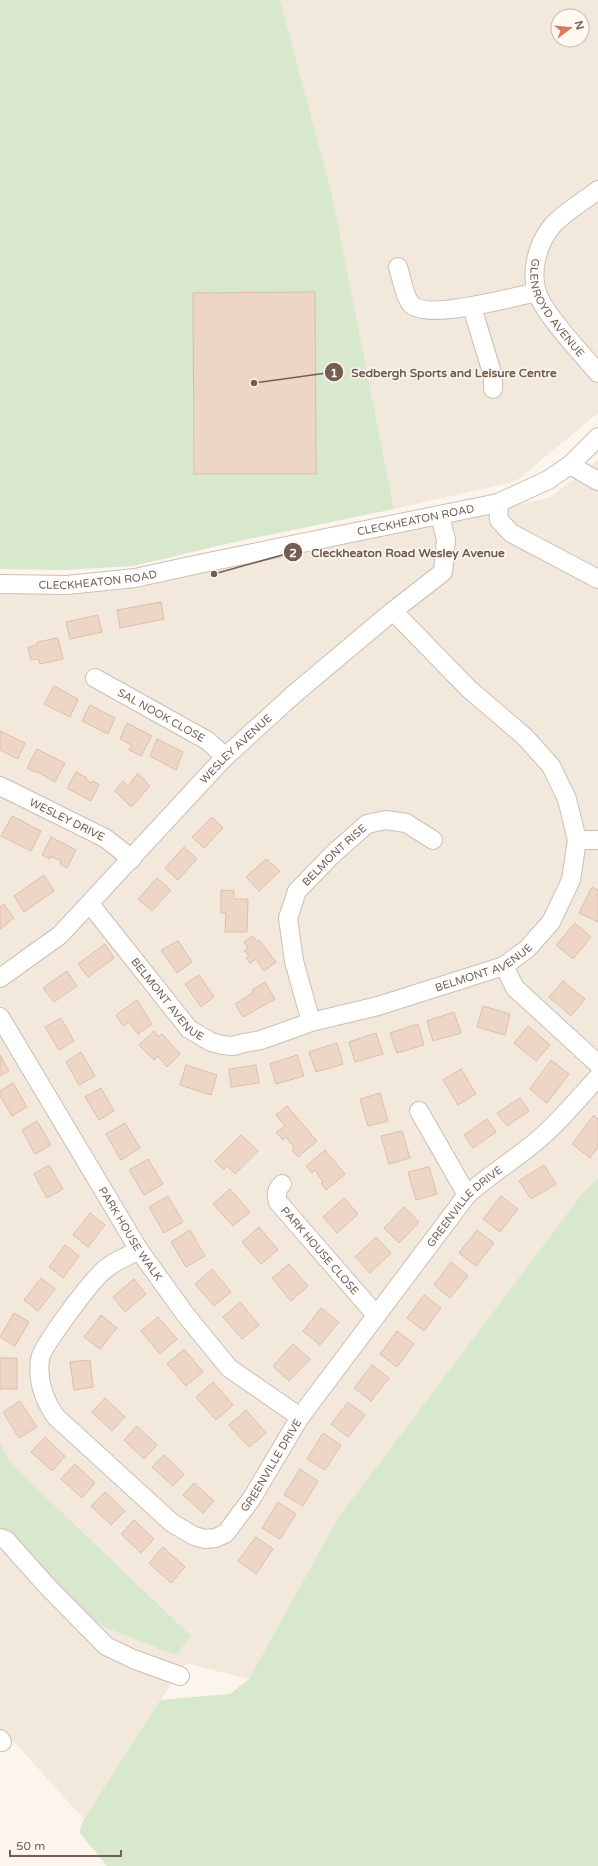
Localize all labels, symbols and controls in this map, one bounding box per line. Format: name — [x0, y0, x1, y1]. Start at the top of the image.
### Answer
north arrow — [550, 8, 590, 48]
text: N — [572, 19, 587, 31]
street label: GLENROYD AVENUE — [528, 258, 587, 359]
callout: Sedbergh Sports and Leisure Centre — [324, 360, 565, 384]
text: 1 — [330, 366, 338, 380]
text: Sedbergh Sports and Leisure Centre — [351, 366, 557, 381]
street label: CLECKHEATON ROAD — [356, 502, 475, 538]
callout: Cleckheaton Road Wesley Avenue — [283, 540, 513, 564]
text: 2 — [289, 546, 297, 560]
text: Cleckheaton Road Wesley Avenue — [311, 546, 505, 561]
street label: CLECKHEATON ROAD — [38, 567, 158, 592]
street label: SAL NOOK CLOSE — [115, 685, 207, 745]
street label: WESLEY AVENUE — [197, 711, 274, 786]
street label: WESLEY DRIVE — [28, 795, 107, 843]
street label: BELMONT RISE — [299, 821, 369, 888]
street label: BELMONT AVENUE — [433, 941, 535, 994]
street label: BELMONT AVENUE — [128, 955, 206, 1043]
street label: GREENVILLE DRIVE — [424, 1163, 505, 1249]
street label: PARK HOUSE WALK — [96, 1184, 166, 1284]
street label: PARK HOUSE CLOSE — [278, 1204, 362, 1297]
street label: GREENVILLE DRIVE — [238, 1416, 304, 1514]
scale bar — [10, 1832, 121, 1858]
text: 50 m — [16, 1839, 45, 1853]

